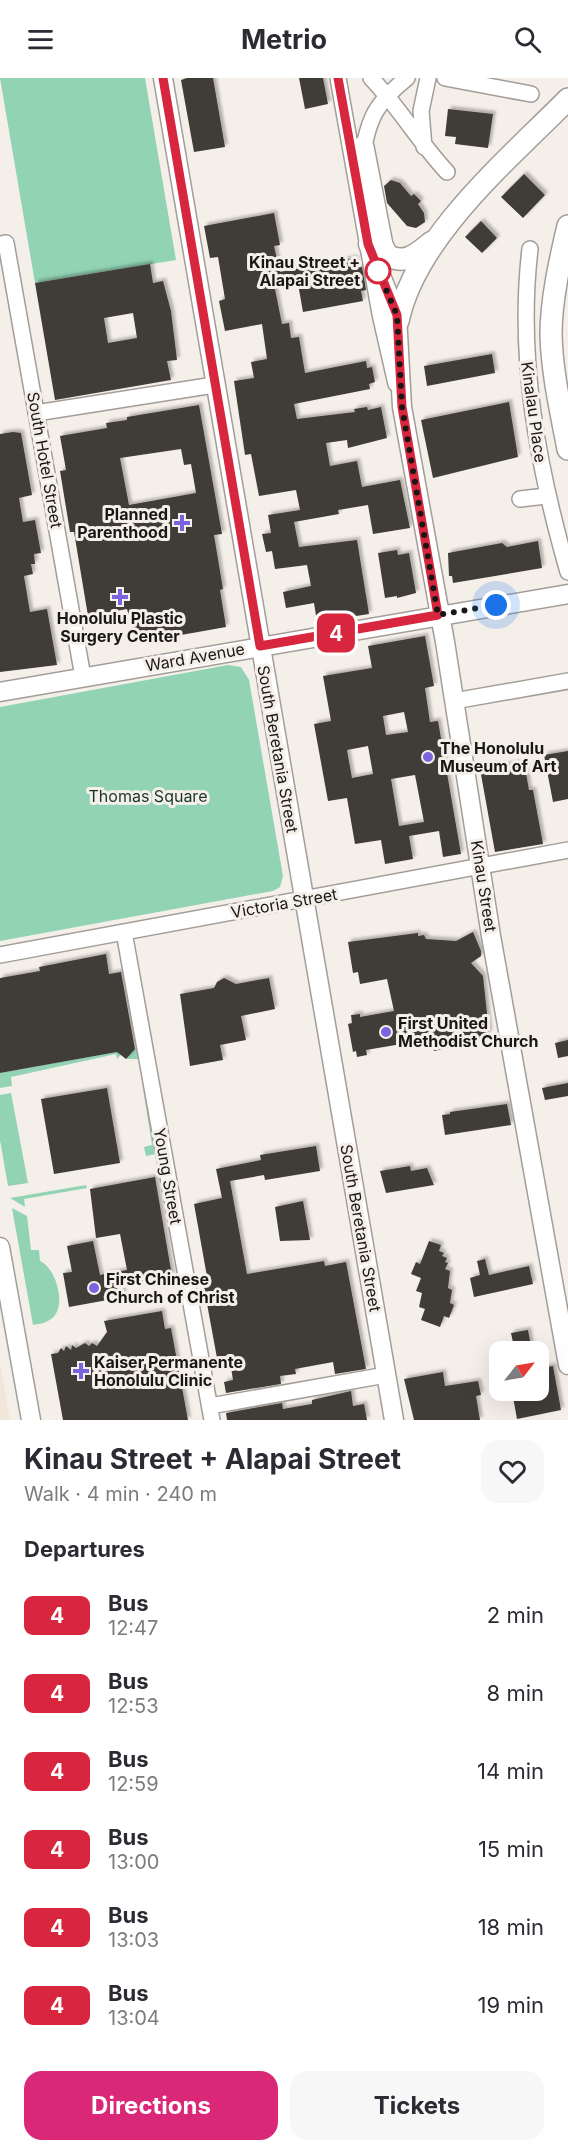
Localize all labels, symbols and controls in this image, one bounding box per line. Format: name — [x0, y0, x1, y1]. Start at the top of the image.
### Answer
icon: menu — [24, 23, 57, 56]
text: Metrio — [241, 23, 327, 56]
icon: search — [511, 23, 544, 56]
place label: Kinau Street + Alapai Street — [249, 252, 360, 290]
marker: Kinau Street + Alapai Street — [365, 258, 391, 284]
street label: Kinalau Place — [517, 360, 551, 464]
street label: South Hotel Street — [23, 390, 67, 530]
place label: Planned Parenthood — [77, 504, 168, 542]
marker: Planned Parenthood — [173, 514, 191, 532]
marker: Honolulu Plastic Surgery Center — [111, 588, 129, 606]
your location — [481, 590, 511, 620]
place label: Honolulu Plastic Surgery Center — [57, 608, 183, 646]
line badge: 4 — [316, 614, 356, 652]
text: 4 — [329, 621, 343, 646]
street label: Ward Avenue — [144, 638, 246, 676]
street label: South Beretania Street — [253, 664, 303, 834]
place label: The Honolulu Museum of Art — [440, 738, 556, 776]
marker: The Honolulu Museum of Art — [421, 750, 435, 764]
park label: Thomas Square — [89, 786, 207, 806]
street label: Kinau Street — [467, 839, 501, 933]
street label: Victoria Street — [229, 884, 339, 922]
place label: First United Methodist Church — [398, 1013, 538, 1051]
marker: First United Methodist Church — [379, 1025, 393, 1039]
street label: Young Street — [150, 1126, 186, 1226]
street label: South Beretania Street — [336, 1143, 386, 1313]
place label: First Chinese Church of Christ — [106, 1269, 235, 1307]
marker: First Chinese Church of Christ — [87, 1281, 101, 1295]
north arrow — [489, 1341, 549, 1401]
map controls — [489, 1341, 549, 1401]
place label: Kaiser Permanente Honolulu Clinic — [94, 1352, 243, 1390]
marker: Kaiser Permanente Honolulu Clinic — [72, 1362, 90, 1380]
button: heart — [481, 1440, 544, 1503]
text: Kinau Street + Alapai Street — [24, 1442, 401, 1476]
text: Walk · 4 min · 240 m — [24, 1482, 217, 1506]
text: Departures — [24, 1536, 145, 1562]
text: Bus — [108, 1590, 149, 1616]
text: 2 min — [487, 1602, 544, 1628]
text: 4 — [50, 1603, 64, 1628]
text: 12:47 — [108, 1616, 158, 1640]
text: Bus — [108, 1668, 149, 1694]
text: 8 min — [487, 1680, 544, 1706]
text: 4 — [50, 1681, 64, 1706]
text: 12:53 — [108, 1694, 159, 1718]
text: Bus — [108, 1746, 149, 1772]
text: 14 min — [477, 1758, 544, 1784]
text: 4 — [50, 1759, 64, 1784]
text: 12:59 — [108, 1772, 159, 1796]
text: Bus — [108, 1824, 149, 1850]
text: 15 min — [478, 1836, 544, 1862]
text: 4 — [50, 1837, 64, 1862]
text: 13:00 — [108, 1850, 159, 1874]
text: Bus — [108, 1902, 149, 1928]
text: 18 min — [478, 1914, 544, 1940]
text: 4 — [50, 1915, 64, 1940]
text: 13:03 — [108, 1928, 159, 1952]
text: Bus — [108, 1980, 149, 2006]
text: 19 min — [478, 1992, 544, 2018]
text: 4 — [50, 1993, 64, 2018]
text: 13:04 — [108, 2006, 160, 2030]
button: Directions — [24, 2071, 278, 2140]
button: Tickets — [290, 2071, 544, 2140]

